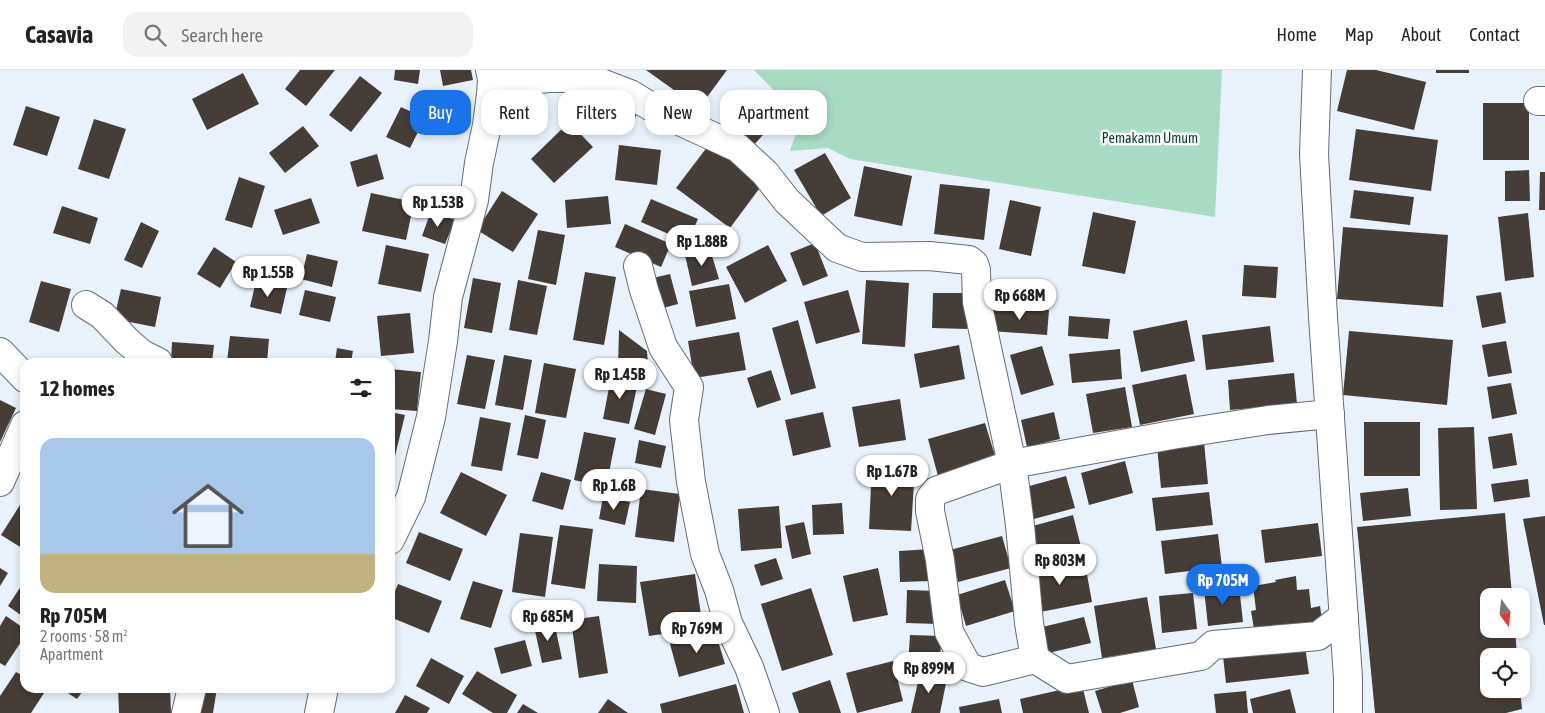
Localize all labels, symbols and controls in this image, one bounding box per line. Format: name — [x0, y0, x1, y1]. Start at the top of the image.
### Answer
search box — [123, 12, 473, 57]
text: Casavia — [25, 21, 93, 48]
icon: search — [141, 21, 169, 49]
text: Search here — [181, 24, 263, 46]
text: Home — [1277, 24, 1317, 45]
text: Map — [1345, 24, 1374, 45]
text: About — [1402, 24, 1441, 45]
text: Contact — [1469, 24, 1520, 45]
chip: Buy — [410, 90, 471, 135]
chip: Rent — [481, 90, 548, 135]
chip: Filters — [558, 90, 635, 135]
chip: New — [645, 90, 710, 135]
chip: Apartment — [720, 90, 827, 135]
park label: Pemakamn Umum — [1102, 130, 1198, 146]
pin: Rp 1.53B — [386, 186, 490, 228]
text: Rp 1.53B — [413, 193, 463, 211]
pin: Rp 1.88B — [650, 224, 754, 267]
text: Rp 1.88B — [677, 232, 727, 250]
pin: Rp 1.55B — [216, 256, 320, 298]
text: Rp 1.55B — [243, 263, 293, 281]
pin: Rp 668M — [974, 278, 1066, 321]
text: Rp 668M — [994, 286, 1046, 304]
pin: Rp 1.45B — [568, 358, 672, 400]
text: Rp 1.45B — [595, 365, 645, 383]
icon: filters — [347, 374, 375, 402]
text: 12 homes — [40, 376, 115, 400]
pin: Rp 1.67B — [840, 454, 944, 497]
text: Rp 1.67B — [867, 462, 917, 480]
pin: Rp 1.6B — [568, 468, 660, 511]
icon: home — [163, 471, 253, 561]
text: Rp 1.6B — [592, 476, 636, 494]
pin: Rp 803M — [1014, 544, 1106, 586]
text: Rp 803M — [1034, 551, 1086, 569]
pin: Rp 705M — [1177, 564, 1269, 606]
text: Rp 705M — [1197, 571, 1249, 589]
north arrow — [1480, 588, 1530, 638]
map controls — [1480, 588, 1530, 698]
pin: Rp 685M — [502, 600, 594, 642]
text: Rp 705M — [40, 603, 107, 627]
text: Rp 685M — [522, 607, 574, 625]
pin: Rp 769M — [651, 612, 743, 654]
text: Rp 769M — [671, 619, 723, 637]
text: 2 rooms · 58 m² — [40, 627, 128, 645]
text: Apartment — [40, 645, 103, 663]
button: locate — [1480, 648, 1530, 698]
pin: Rp 899M — [883, 652, 975, 694]
text: Rp 899M — [903, 659, 955, 677]

